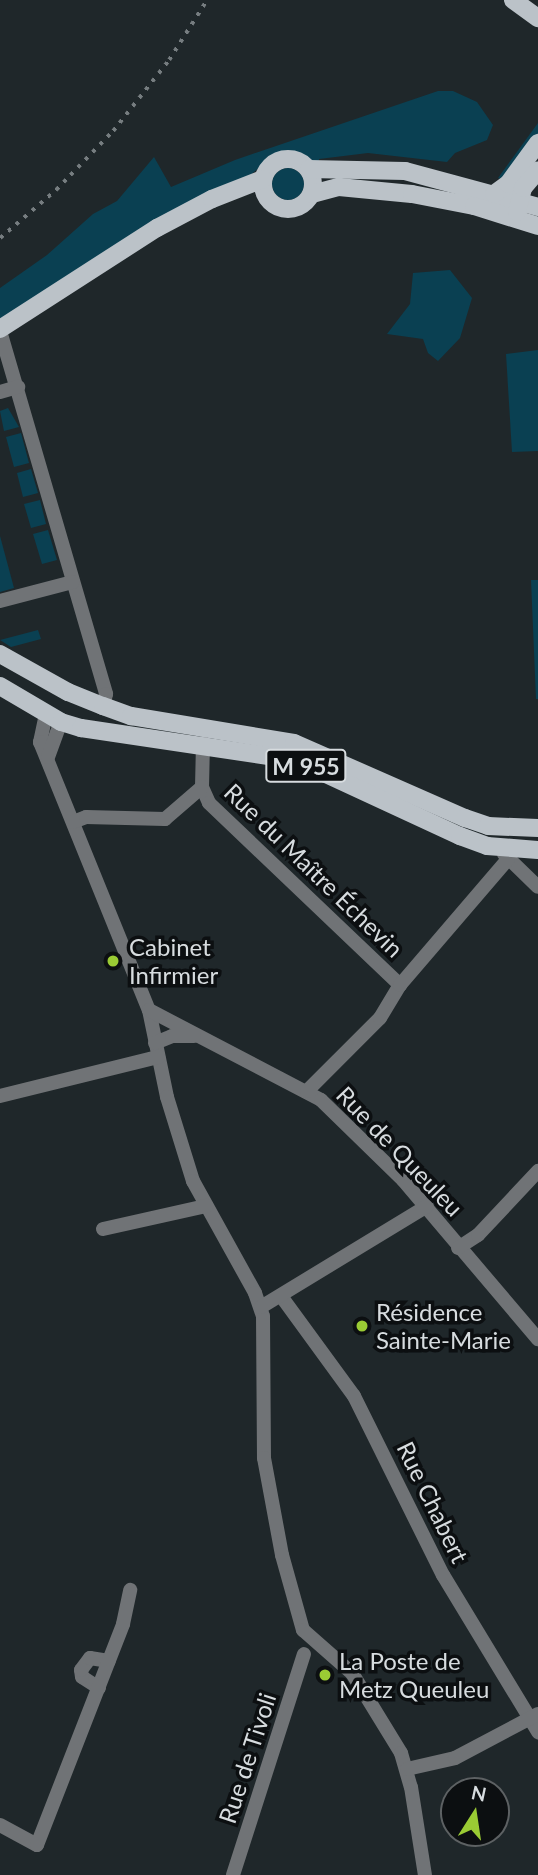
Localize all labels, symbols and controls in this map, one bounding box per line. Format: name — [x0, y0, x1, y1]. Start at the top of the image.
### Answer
road number: M 955 — [264, 746, 348, 786]
street label: Rue du Maître Échevin — [219, 777, 409, 963]
place label: Cabinet Infirmier — [129, 933, 218, 989]
marker: Cabinet Infirmier — [103, 951, 123, 971]
street label: Rue de Queuleu — [331, 1080, 469, 1222]
place label: Résidence Sainte-Marie — [376, 1298, 511, 1354]
marker: Résidence Sainte-Marie — [354, 1318, 370, 1334]
street label: Rue Chabert — [391, 1437, 475, 1567]
place label: La Poste de Metz Queuleu — [339, 1647, 489, 1703]
marker: La Poste de Metz Queuleu — [317, 1667, 333, 1683]
street label: Rue de Tivoli — [212, 1689, 282, 1827]
north arrow — [440, 1777, 510, 1847]
text: N — [469, 1780, 489, 1806]

